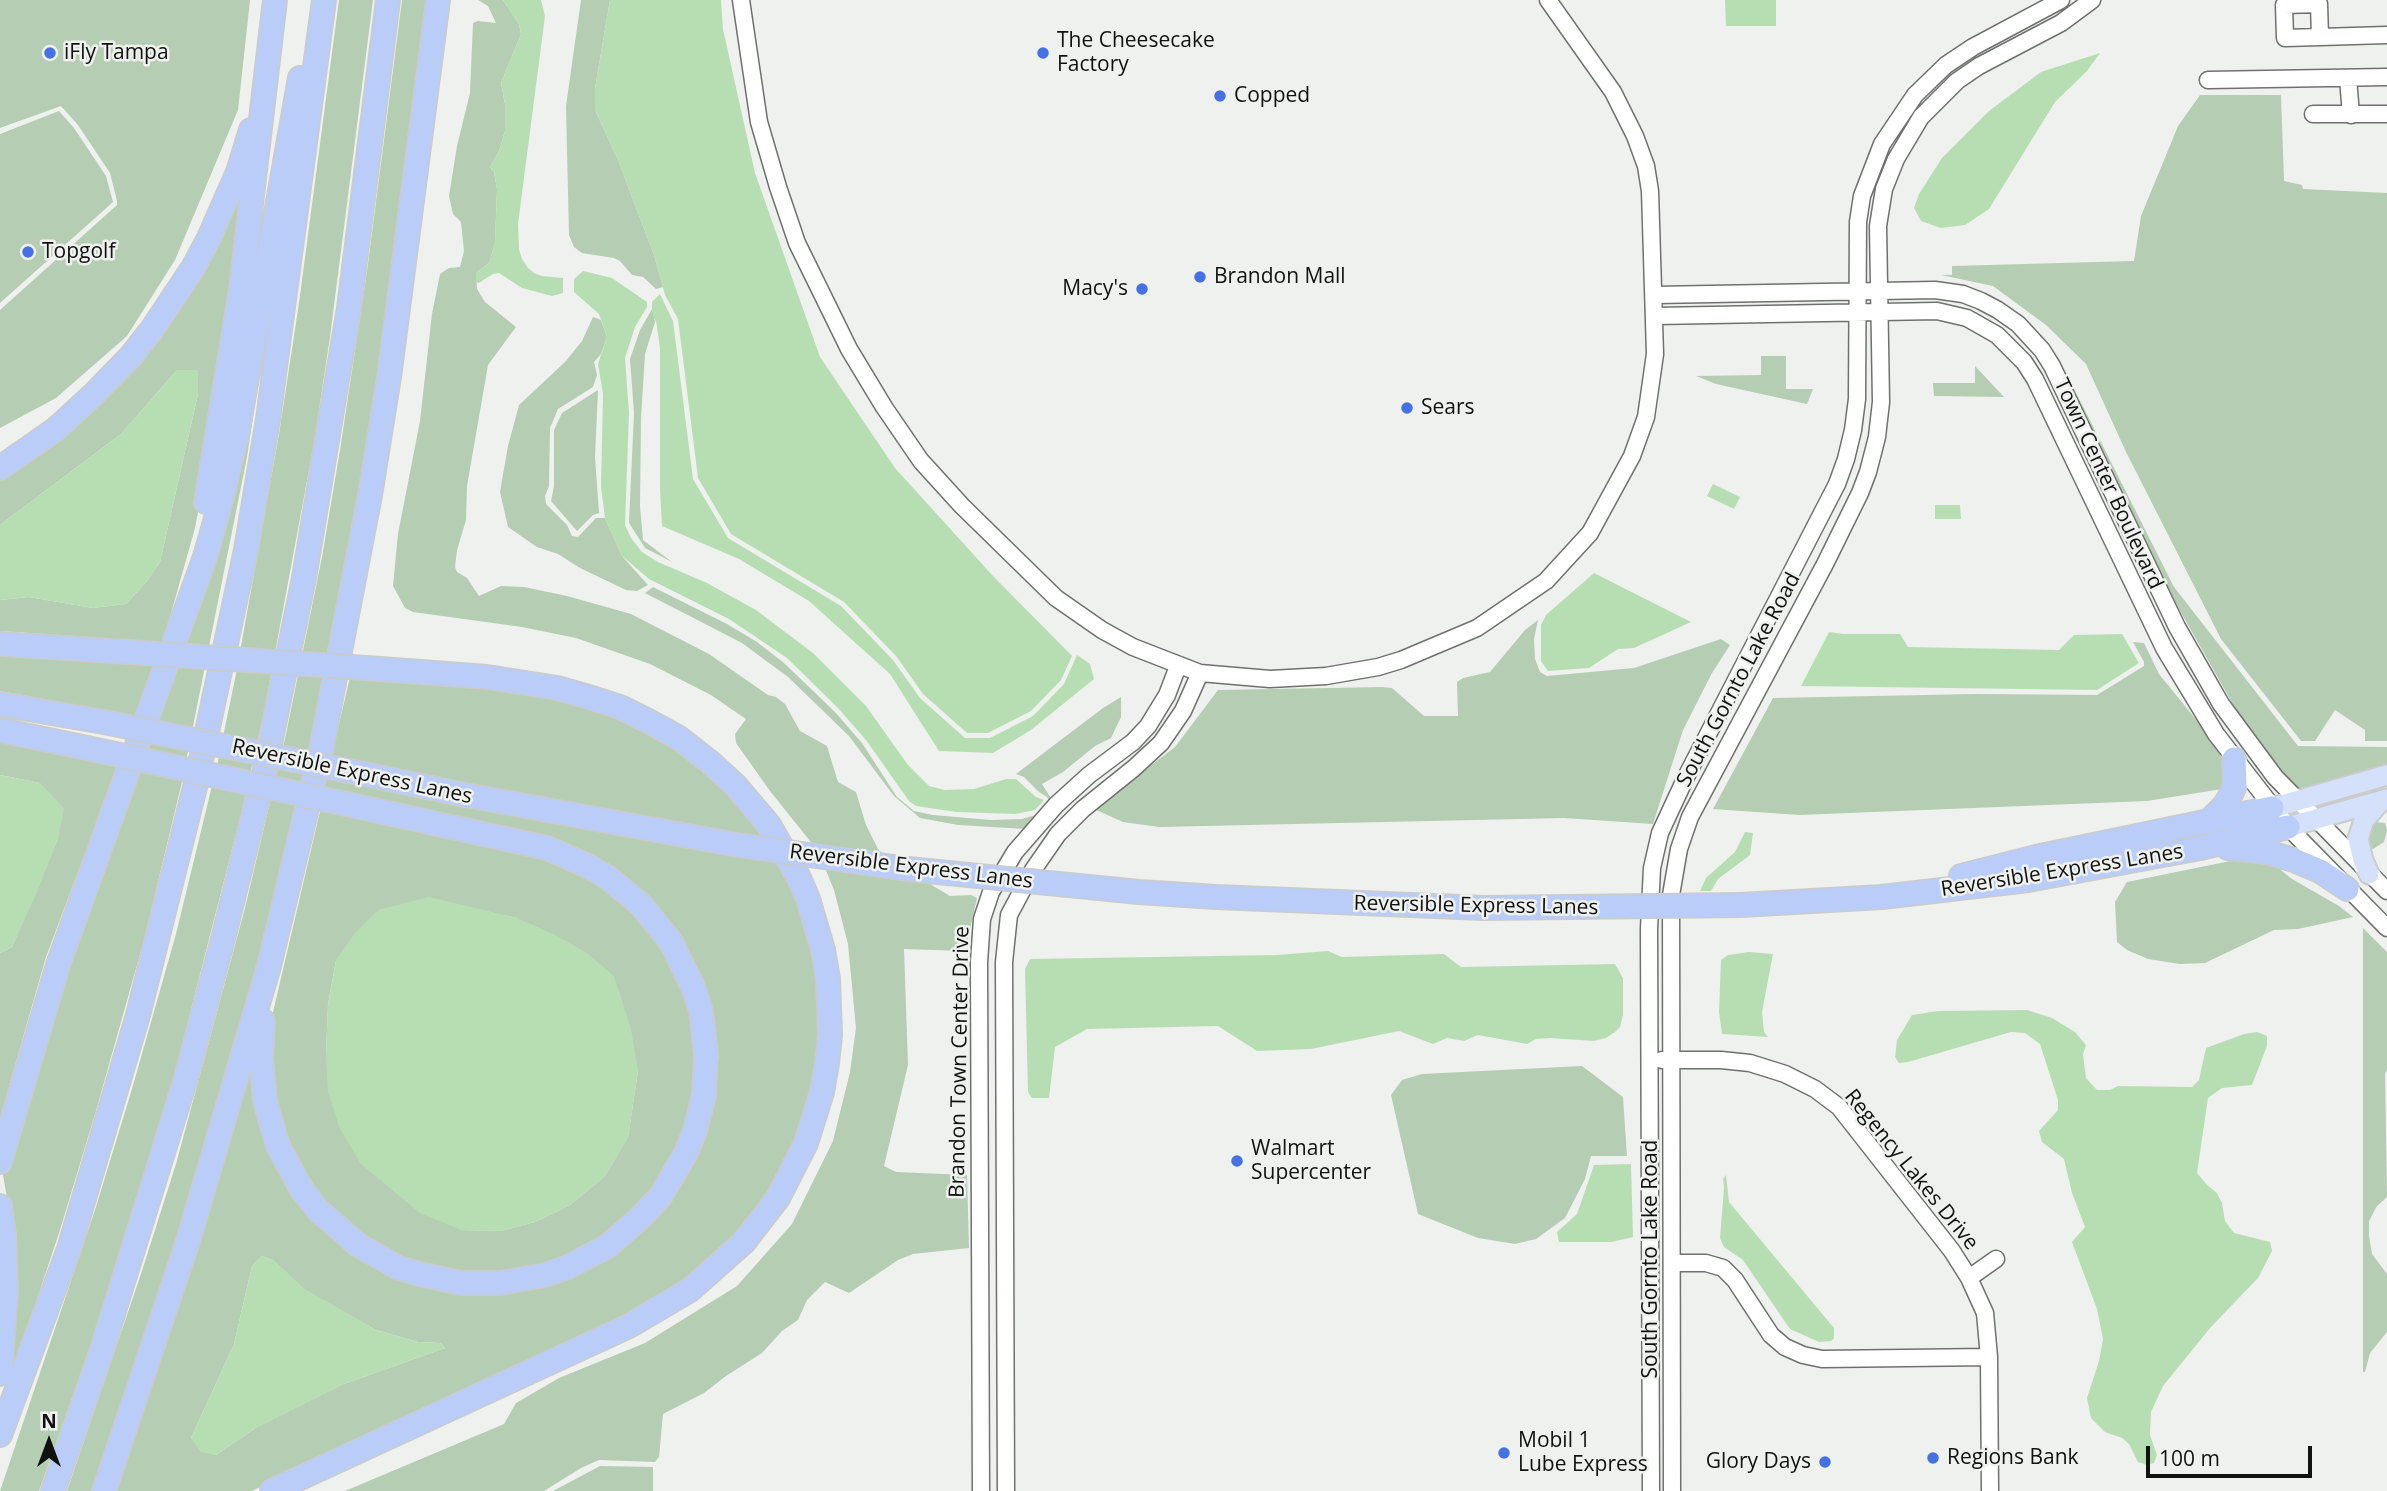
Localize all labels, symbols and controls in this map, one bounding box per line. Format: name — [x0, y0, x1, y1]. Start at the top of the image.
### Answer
place label: The Cheesecake Factory — [1057, 28, 1215, 78]
place label: iFly Tampa — [64, 40, 169, 66]
marker: iFly Tampa — [42, 45, 58, 61]
marker: The Cheesecake Factory — [1035, 45, 1051, 61]
place label: Copped — [1234, 83, 1310, 109]
marker: Copped — [1212, 88, 1228, 104]
place label: Topgolf — [42, 239, 115, 265]
marker: Topgolf — [20, 244, 36, 260]
place label: Brandon Mall — [1214, 264, 1346, 290]
marker: Brandon Mall — [1192, 269, 1208, 285]
place label: Macy's — [1062, 276, 1128, 302]
marker: Macy's — [1134, 281, 1150, 297]
street label: Town Center Boulevard — [2048, 375, 2168, 593]
place label: Sears — [1421, 395, 1475, 421]
marker: Sears — [1399, 400, 1415, 416]
street label: South Gornto Lake Road — [1672, 569, 1806, 791]
street label: Reversible Express Lanes — [230, 734, 474, 810]
street label: Reversible Express Lanes — [1939, 839, 2185, 903]
street label: Reversible Express Lanes — [788, 840, 1034, 894]
street label: Reversible Express Lanes — [1353, 891, 1599, 921]
street label: Brandon Town Center Drive — [945, 926, 975, 1198]
street label: Regency Lakes Drive — [1839, 1085, 1983, 1255]
place label: Walmart Supercenter — [1251, 1136, 1371, 1186]
street label: South Gornto Lake Road — [1638, 1140, 1664, 1378]
marker: Walmart Supercenter — [1229, 1153, 1245, 1169]
north arrow — [14, 1407, 84, 1477]
text: N — [41, 1408, 57, 1434]
place label: Mobil 1 Lube Express — [1518, 1428, 1648, 1478]
scale bar — [2149, 1432, 2315, 1476]
text: 100 m — [2159, 1444, 2220, 1472]
marker: Mobil 1 Lube Express — [1496, 1445, 1512, 1461]
place label: Regions Bank — [1947, 1445, 2079, 1471]
place label: Glory Days — [1706, 1449, 1811, 1475]
marker: Regions Bank — [1925, 1450, 1941, 1466]
marker: Glory Days — [1817, 1454, 1833, 1470]

